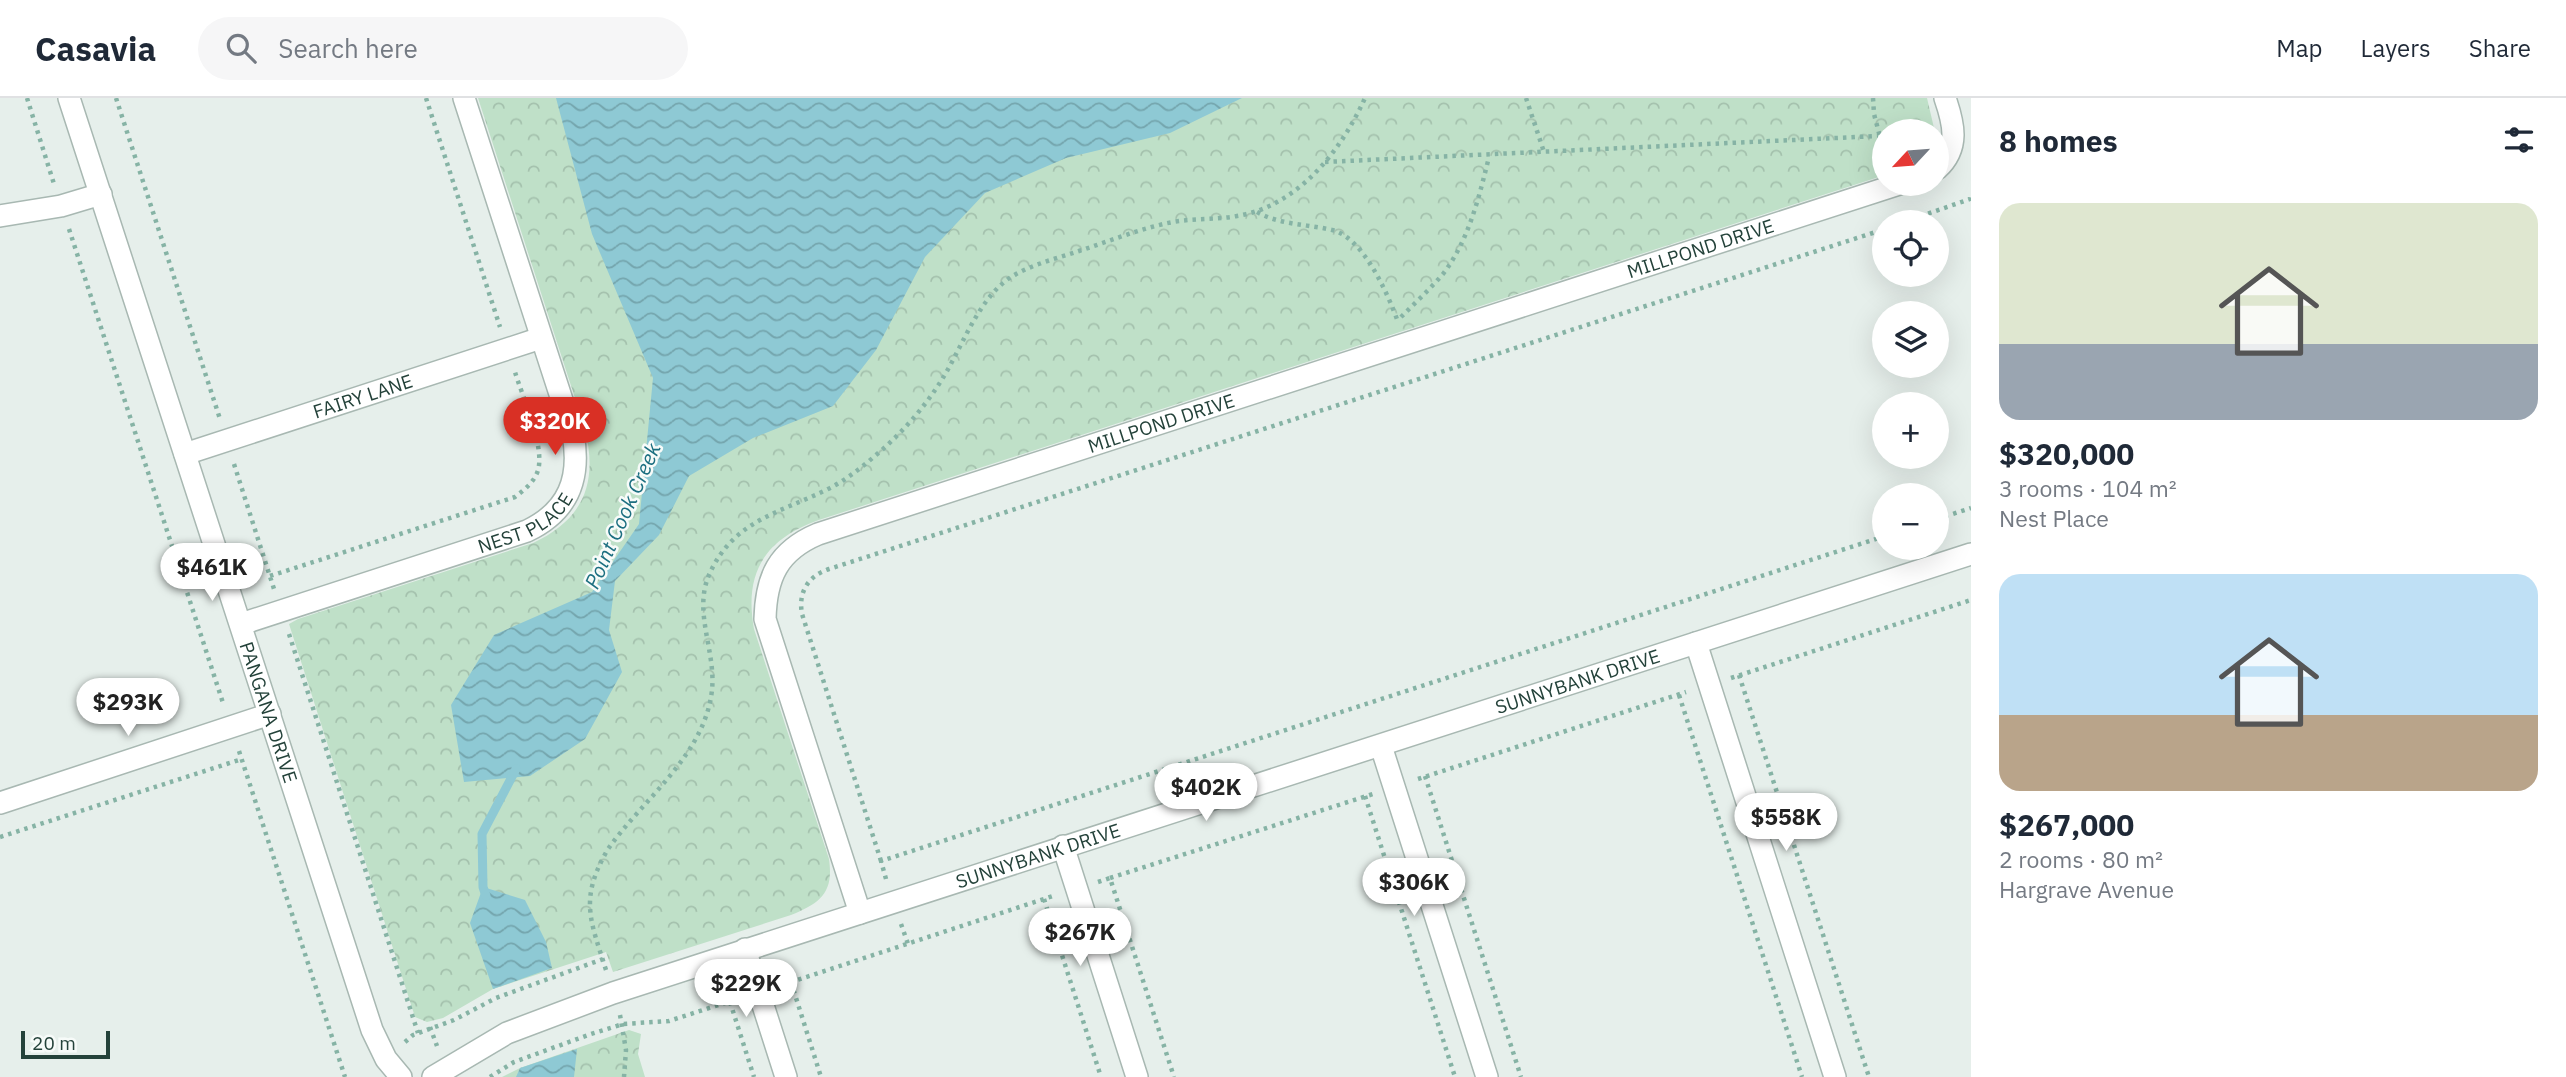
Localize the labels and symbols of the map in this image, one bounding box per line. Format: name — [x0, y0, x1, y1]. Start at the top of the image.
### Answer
north arrow — [1872, 119, 1950, 196]
street label: MILLPOND DRIVE — [1624, 213, 1777, 283]
street label: FAIRY LANE — [310, 369, 416, 423]
street label: MILLPOND DRIVE — [1085, 388, 1237, 458]
pin: $320K — [506, 398, 604, 457]
water label: Point Cook Creek — [577, 437, 667, 593]
street label: NEST PLACE — [475, 488, 578, 558]
pin: $461K — [163, 544, 261, 603]
street label: PANGANA DRIVE — [235, 639, 303, 786]
street label: SUNNYBANK DRIVE — [1492, 643, 1663, 719]
pin: $293K — [79, 678, 177, 738]
pin: $402K — [1157, 764, 1255, 823]
pin: $558K — [1737, 794, 1835, 853]
street label: SUNNYBANK DRIVE — [953, 818, 1123, 893]
pin: $306K — [1365, 858, 1463, 918]
pin: $267K — [1031, 908, 1129, 968]
pin: $229K — [697, 960, 795, 1019]
scale bar — [21, 1028, 110, 1060]

